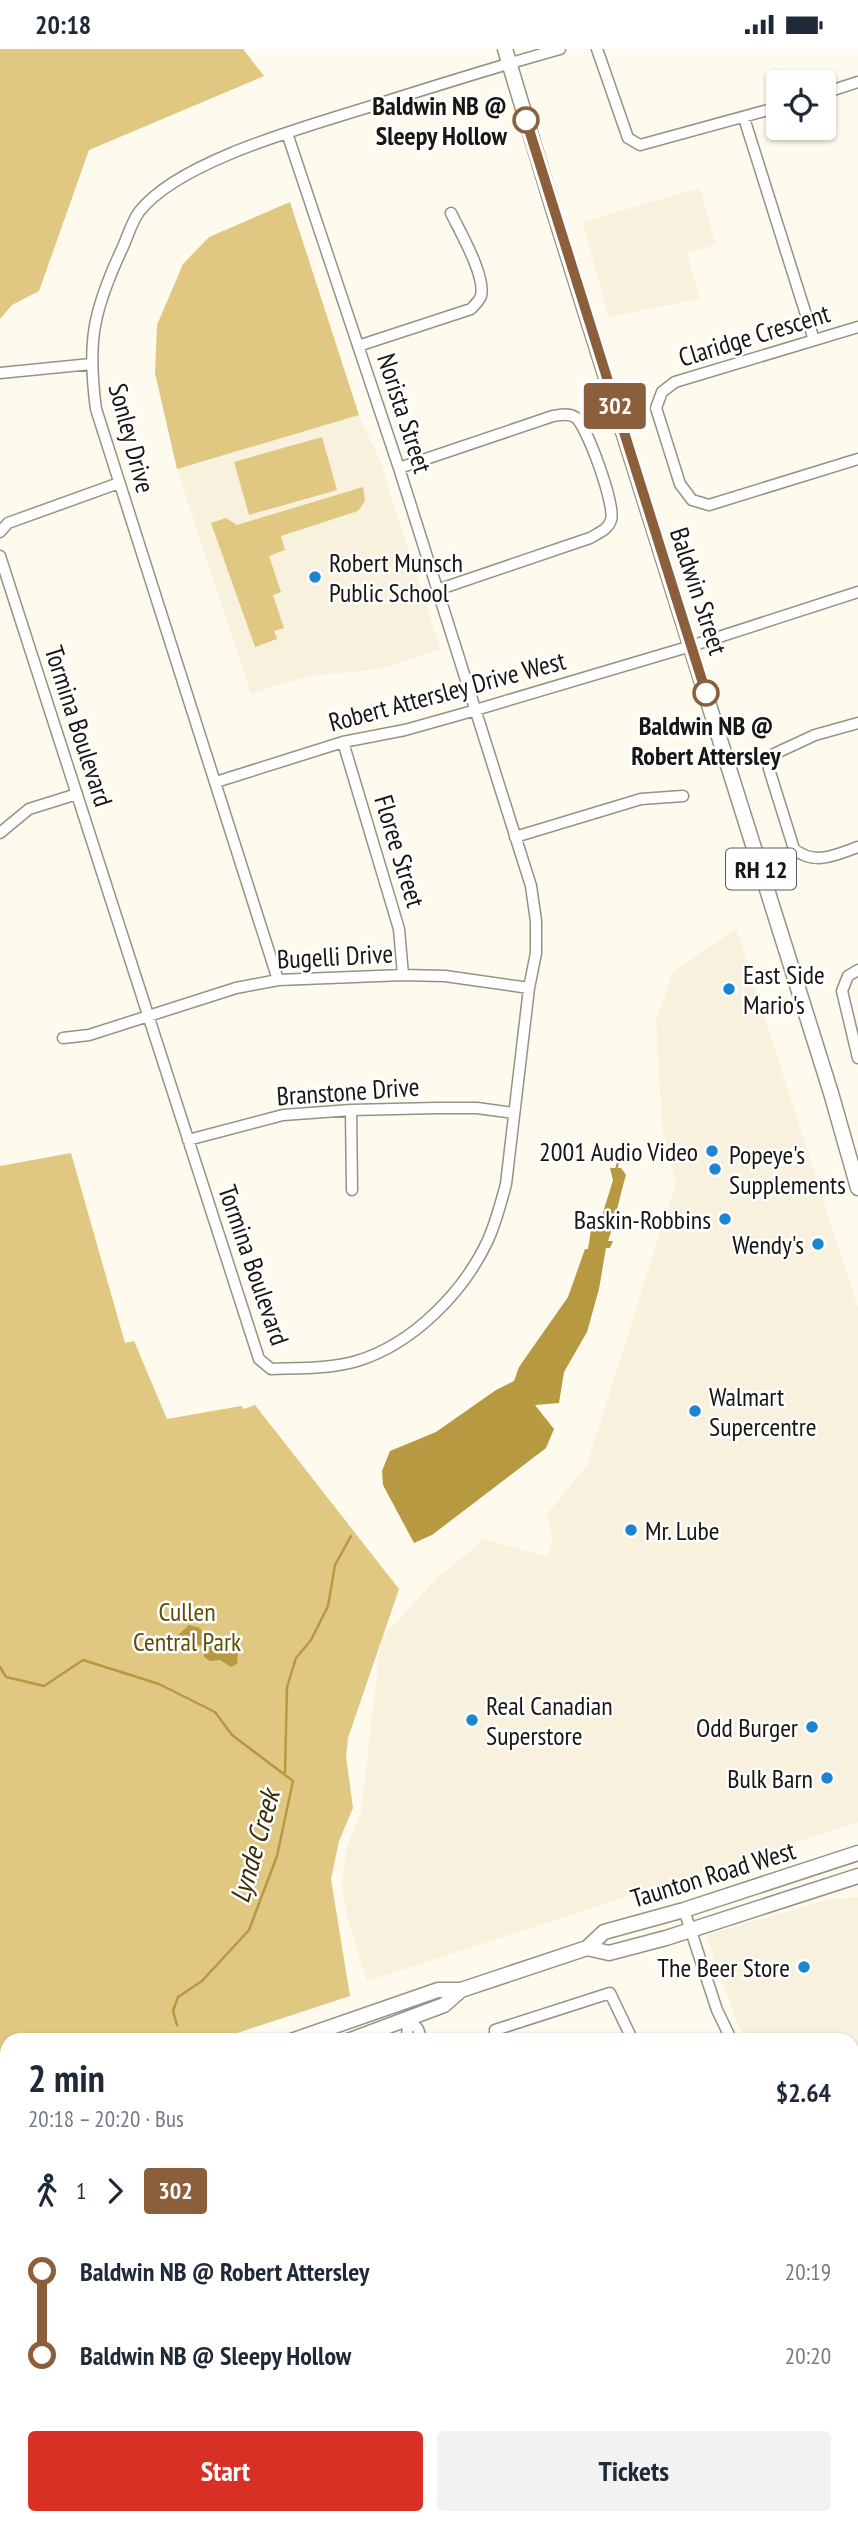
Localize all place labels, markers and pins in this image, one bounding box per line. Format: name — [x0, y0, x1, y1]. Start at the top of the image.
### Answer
place label: Baldwin NB @ Sleepy Hollow — [372, 89, 508, 152]
marker: Baldwin NB @ Sleepy Hollow — [513, 107, 539, 133]
place label: Robert Munsch Public School — [329, 546, 463, 609]
marker: Robert Munsch Public School — [307, 569, 323, 585]
marker: Baldwin NB @ Robert Attersley — [693, 680, 719, 706]
place label: Baldwin NB @ Robert Attersley — [631, 709, 781, 772]
place label: East Side Mario's — [743, 958, 825, 1021]
marker: East Side Mario's — [721, 981, 737, 997]
place label: 2001 Audio Video — [539, 1135, 698, 1168]
place label: Popeye's Supplements — [729, 1138, 846, 1201]
marker: 2001 Audio Video — [704, 1143, 720, 1159]
marker: Popeye's Supplements — [707, 1161, 723, 1177]
place label: Baskin-Robbins — [574, 1203, 711, 1236]
marker: Baskin-Robbins — [717, 1211, 733, 1227]
place label: Wendy's — [732, 1228, 804, 1261]
marker: Wendy's — [810, 1236, 826, 1252]
place label: Walmart Supercentre — [709, 1380, 817, 1443]
marker: Walmart Supercentre — [687, 1403, 703, 1419]
place label: Mr. Lube — [645, 1514, 720, 1547]
marker: Mr. Lube — [623, 1522, 639, 1538]
place label: Real Canadian Superstore — [486, 1689, 613, 1752]
place label: Odd Burger — [696, 1711, 798, 1744]
marker: Real Canadian Superstore — [464, 1712, 480, 1728]
marker: Odd Burger — [804, 1719, 820, 1735]
place label: Bulk Barn — [727, 1762, 813, 1795]
marker: Bulk Barn — [819, 1770, 835, 1786]
place label: The Beer Store — [657, 1951, 790, 1984]
marker: The Beer Store — [796, 1959, 812, 1975]

